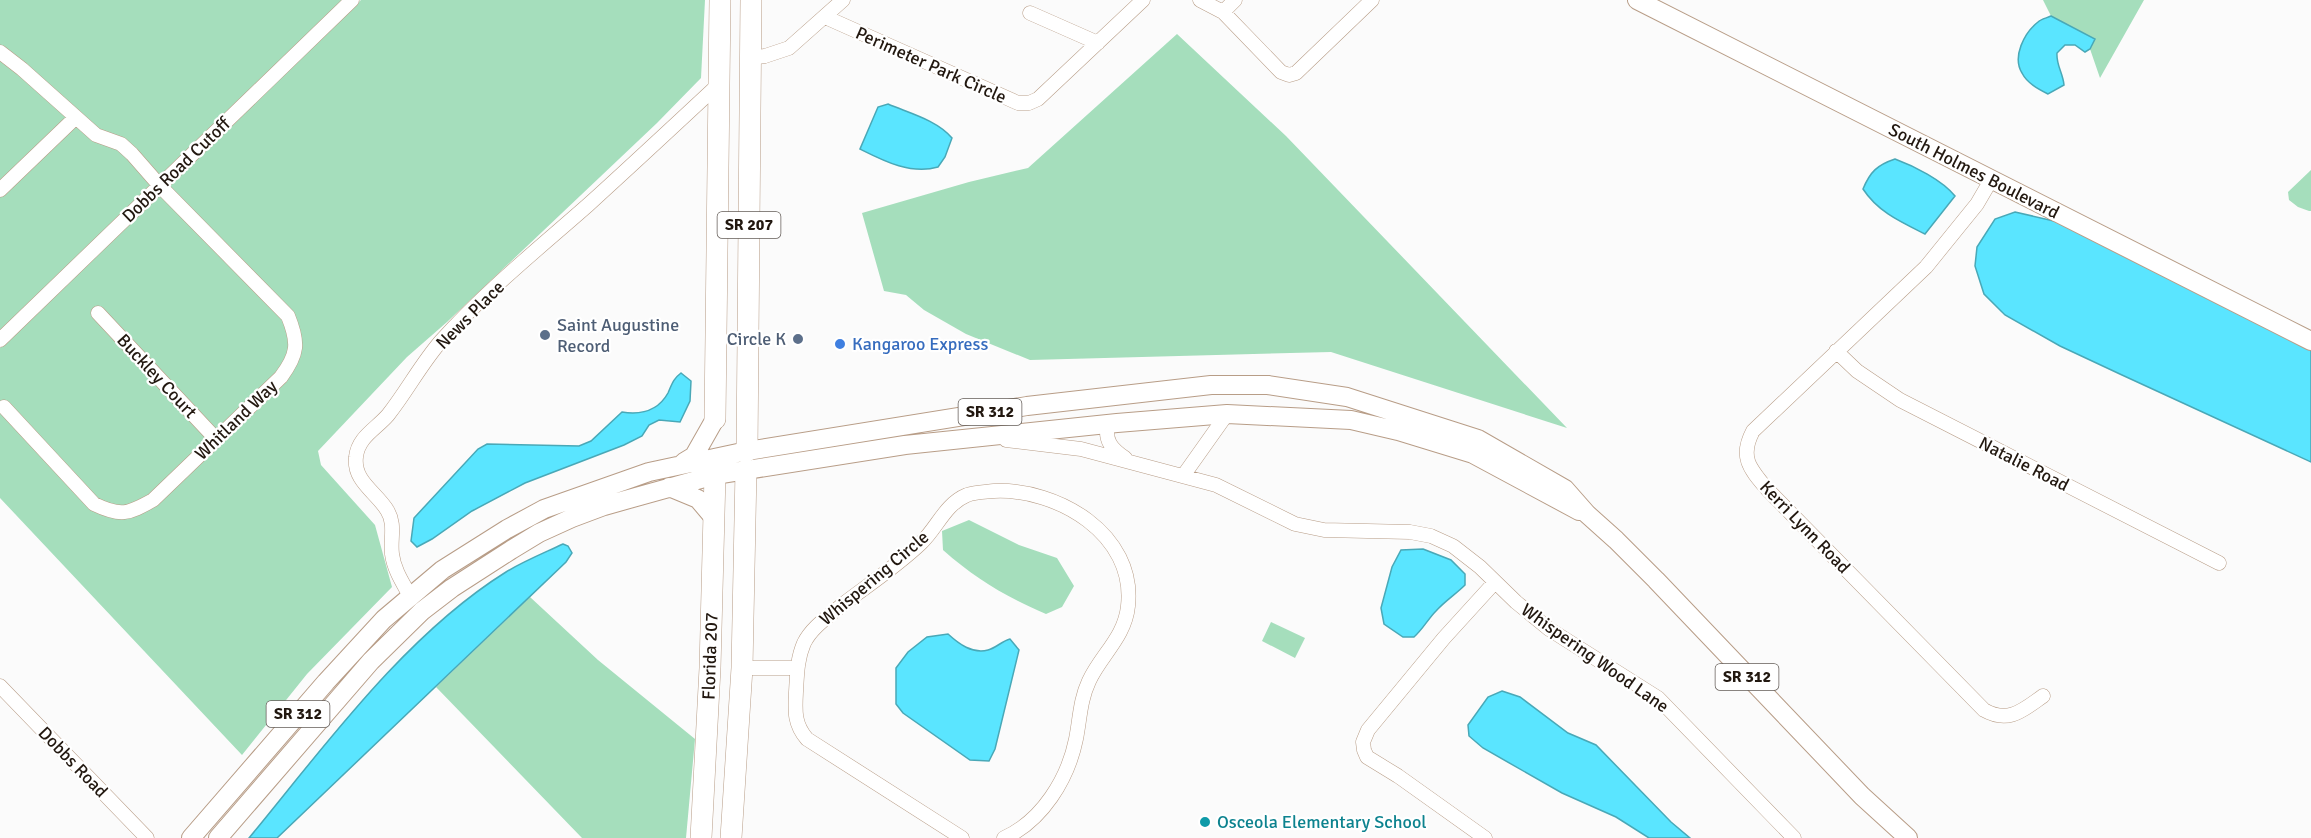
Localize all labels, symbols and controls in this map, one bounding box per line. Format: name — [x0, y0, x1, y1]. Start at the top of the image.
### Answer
street label: Perimeter Park Circle — [852, 22, 1010, 108]
street label: Dobbs Road Cutoff — [117, 112, 236, 227]
street label: South Holmes Boulevard — [1885, 118, 2063, 224]
road number: SR 207 — [718, 212, 780, 238]
street label: News Place — [431, 276, 509, 354]
place label: Saint Augustine Record — [557, 314, 679, 357]
marker: Saint Augustine Record — [538, 328, 552, 342]
place label: Circle K — [727, 328, 786, 350]
street label: Buckley Court — [112, 329, 202, 423]
marker: Circle K — [791, 332, 805, 346]
place label: Kangaroo Express — [852, 333, 988, 355]
marker: Kangaroo Express — [833, 337, 847, 351]
street label: Whitland Way — [190, 375, 282, 465]
road number: SR 312 — [958, 399, 1022, 425]
street label: Natalie Road — [1975, 432, 2073, 496]
street label: Kerri Lynn Road — [1755, 476, 1855, 578]
street label: Whispering Circle — [815, 526, 933, 630]
street label: Whispering Wood Lane — [1517, 599, 1673, 717]
street label: Florida 207 — [697, 612, 723, 700]
road number: SR 312 — [1716, 664, 1778, 690]
road number: SR 312 — [266, 701, 330, 727]
street label: Dobbs Road — [34, 722, 112, 802]
place label: Osceola Elementary School — [1217, 811, 1427, 833]
marker: Osceola Elementary School — [1198, 815, 1212, 829]

